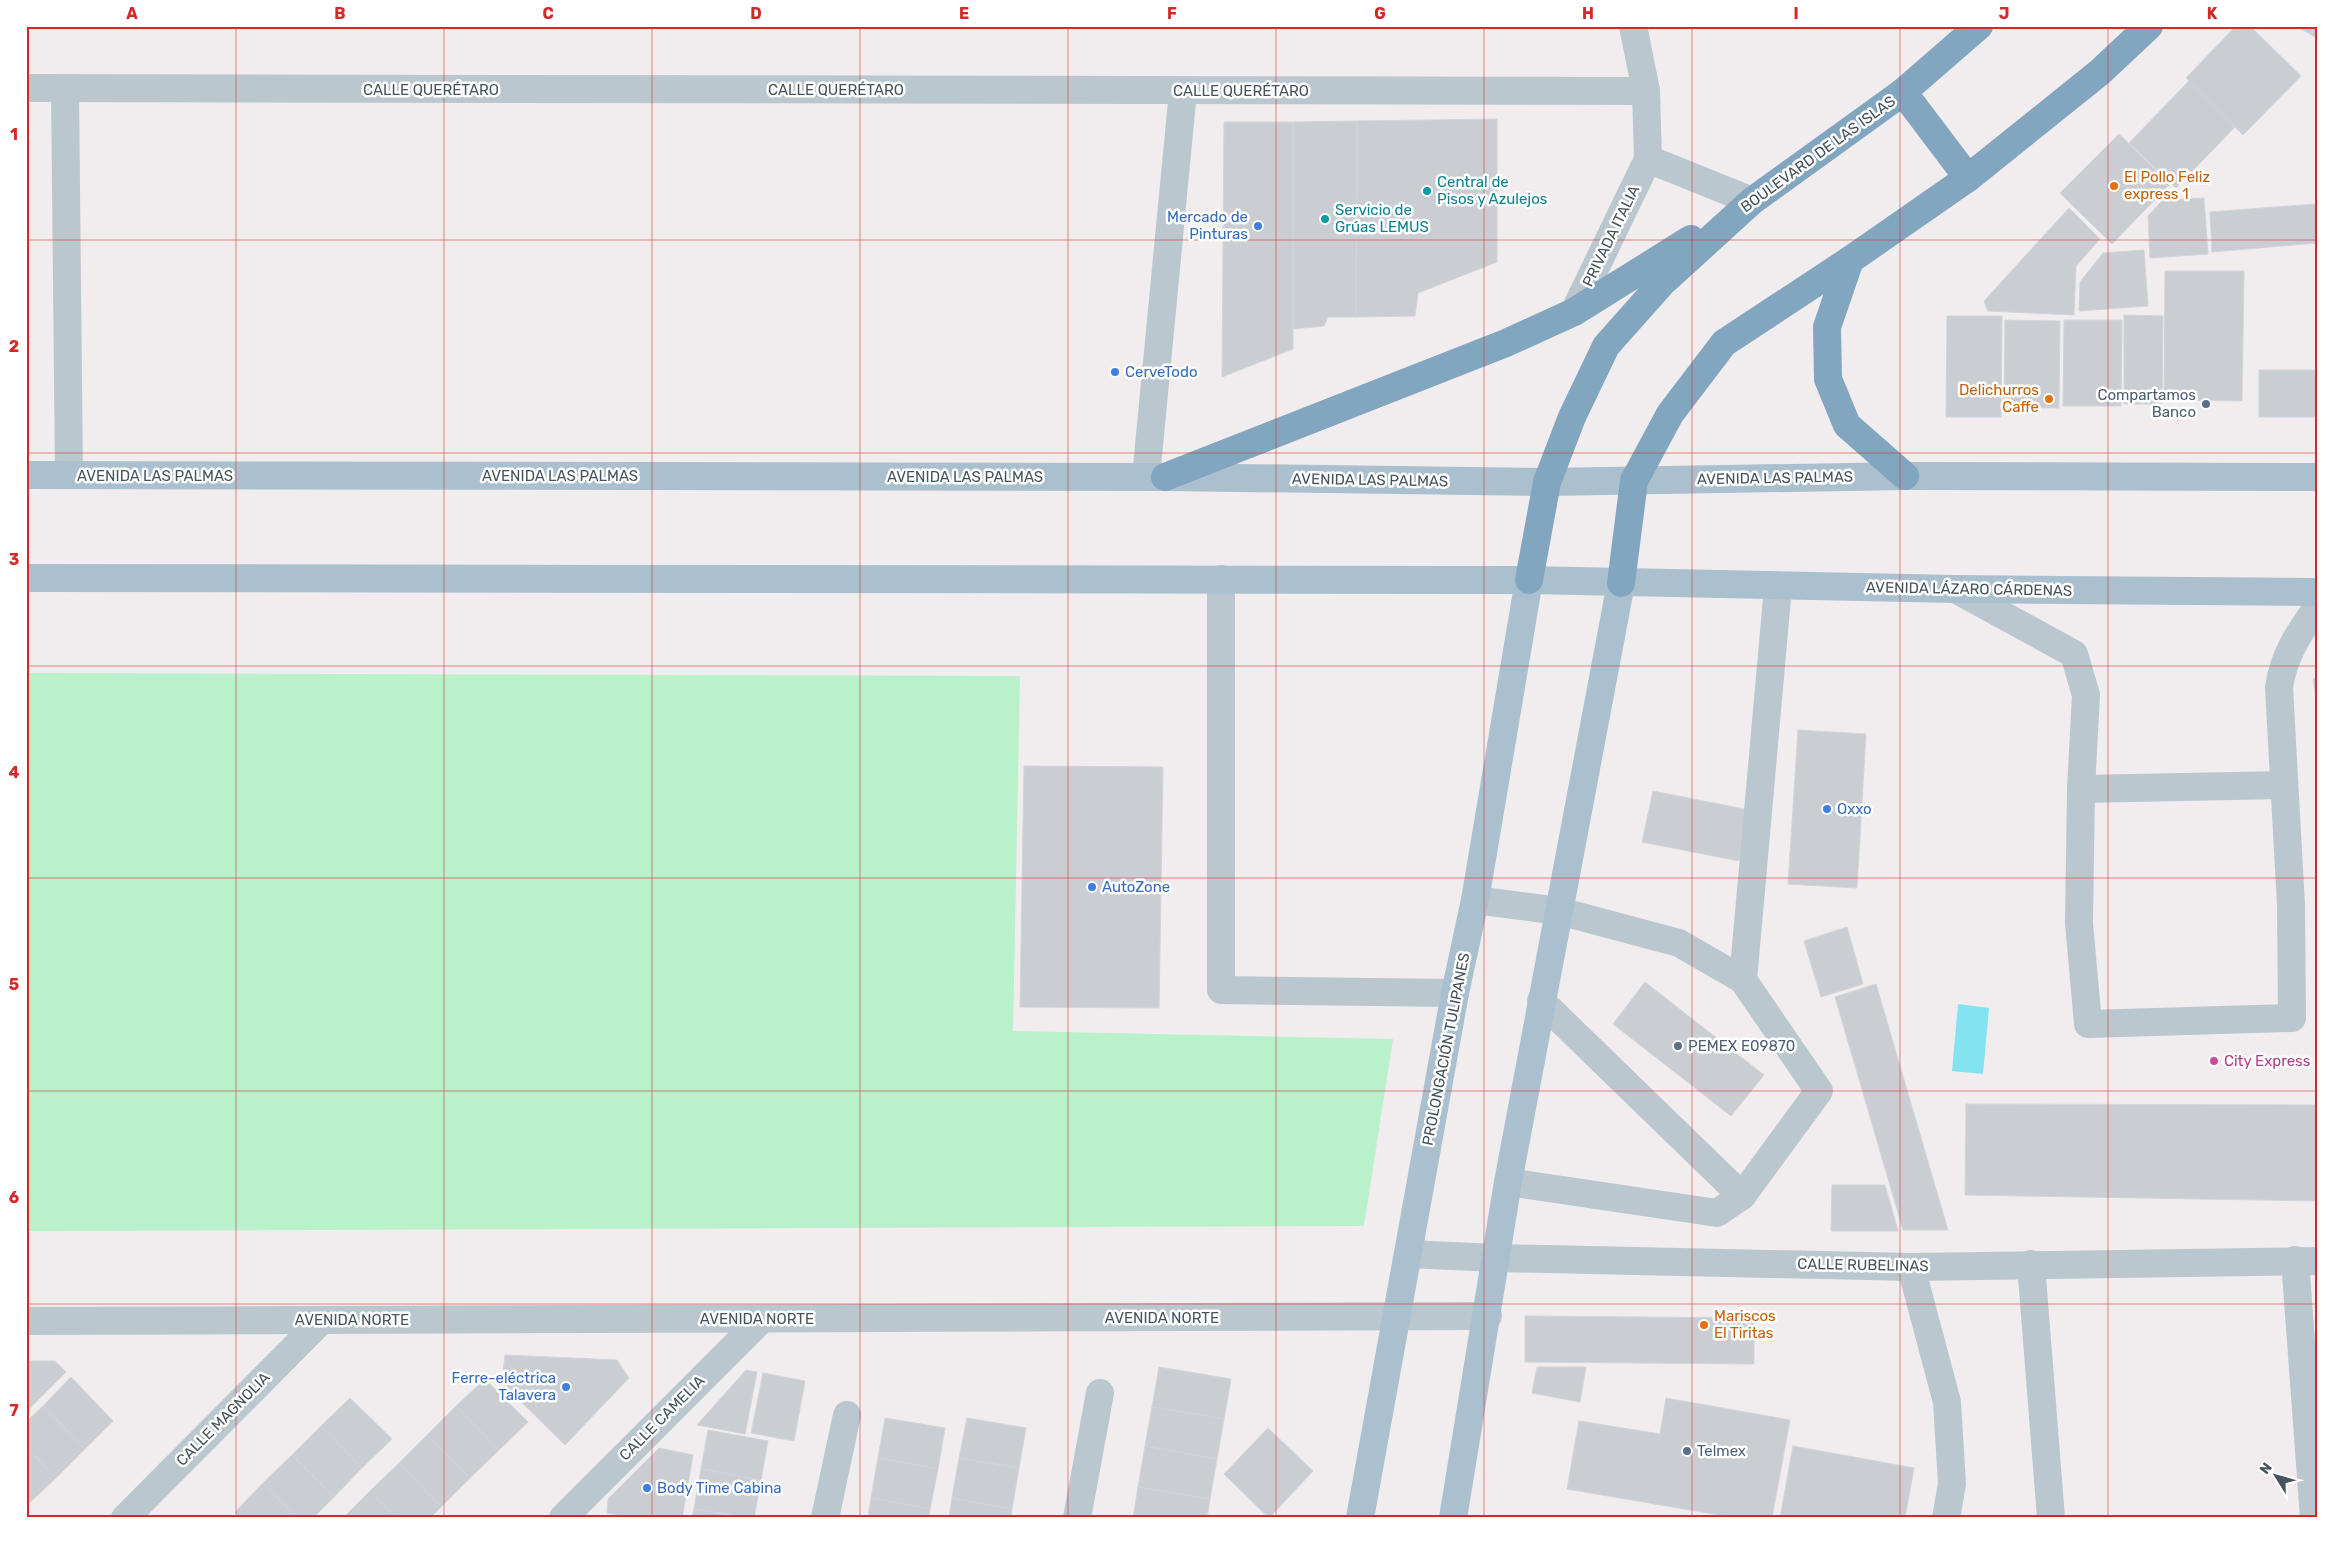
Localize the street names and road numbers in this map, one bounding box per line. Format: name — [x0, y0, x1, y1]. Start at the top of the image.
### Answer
street label: CALLE QUERÉTARO — [363, 81, 499, 99]
street label: CALLE QUERÉTARO — [768, 81, 904, 99]
street label: CALLE QUERÉTARO — [1173, 82, 1309, 100]
street label: BOULEVARD DE LAS ISLAS — [1737, 92, 1899, 216]
street label: PRIVADA ITALIA — [1579, 182, 1643, 290]
street label: AVENIDA LAS PALMAS — [77, 467, 233, 485]
street label: AVENIDA LAS PALMAS — [482, 467, 638, 485]
street label: AVENIDA LAS PALMAS — [887, 468, 1043, 486]
street label: AVENIDA LAS PALMAS — [1697, 468, 1853, 488]
street label: AVENIDA LAS PALMAS — [1292, 470, 1448, 490]
street label: AVENIDA LÁZARO CÁRDENAS — [1866, 578, 2072, 600]
street label: PROLONGACIÓN TULIPANES — [1418, 951, 1474, 1147]
street label: CALLE RUBELINAS — [1797, 1255, 1929, 1275]
street label: AVENIDA NORTE — [1105, 1309, 1219, 1327]
street label: AVENIDA NORTE — [700, 1310, 814, 1328]
street label: AVENIDA NORTE — [295, 1311, 409, 1329]
street label: CALLE MAGNOLIA — [173, 1369, 273, 1469]
street label: CALLE CAMELIA — [616, 1372, 708, 1464]

